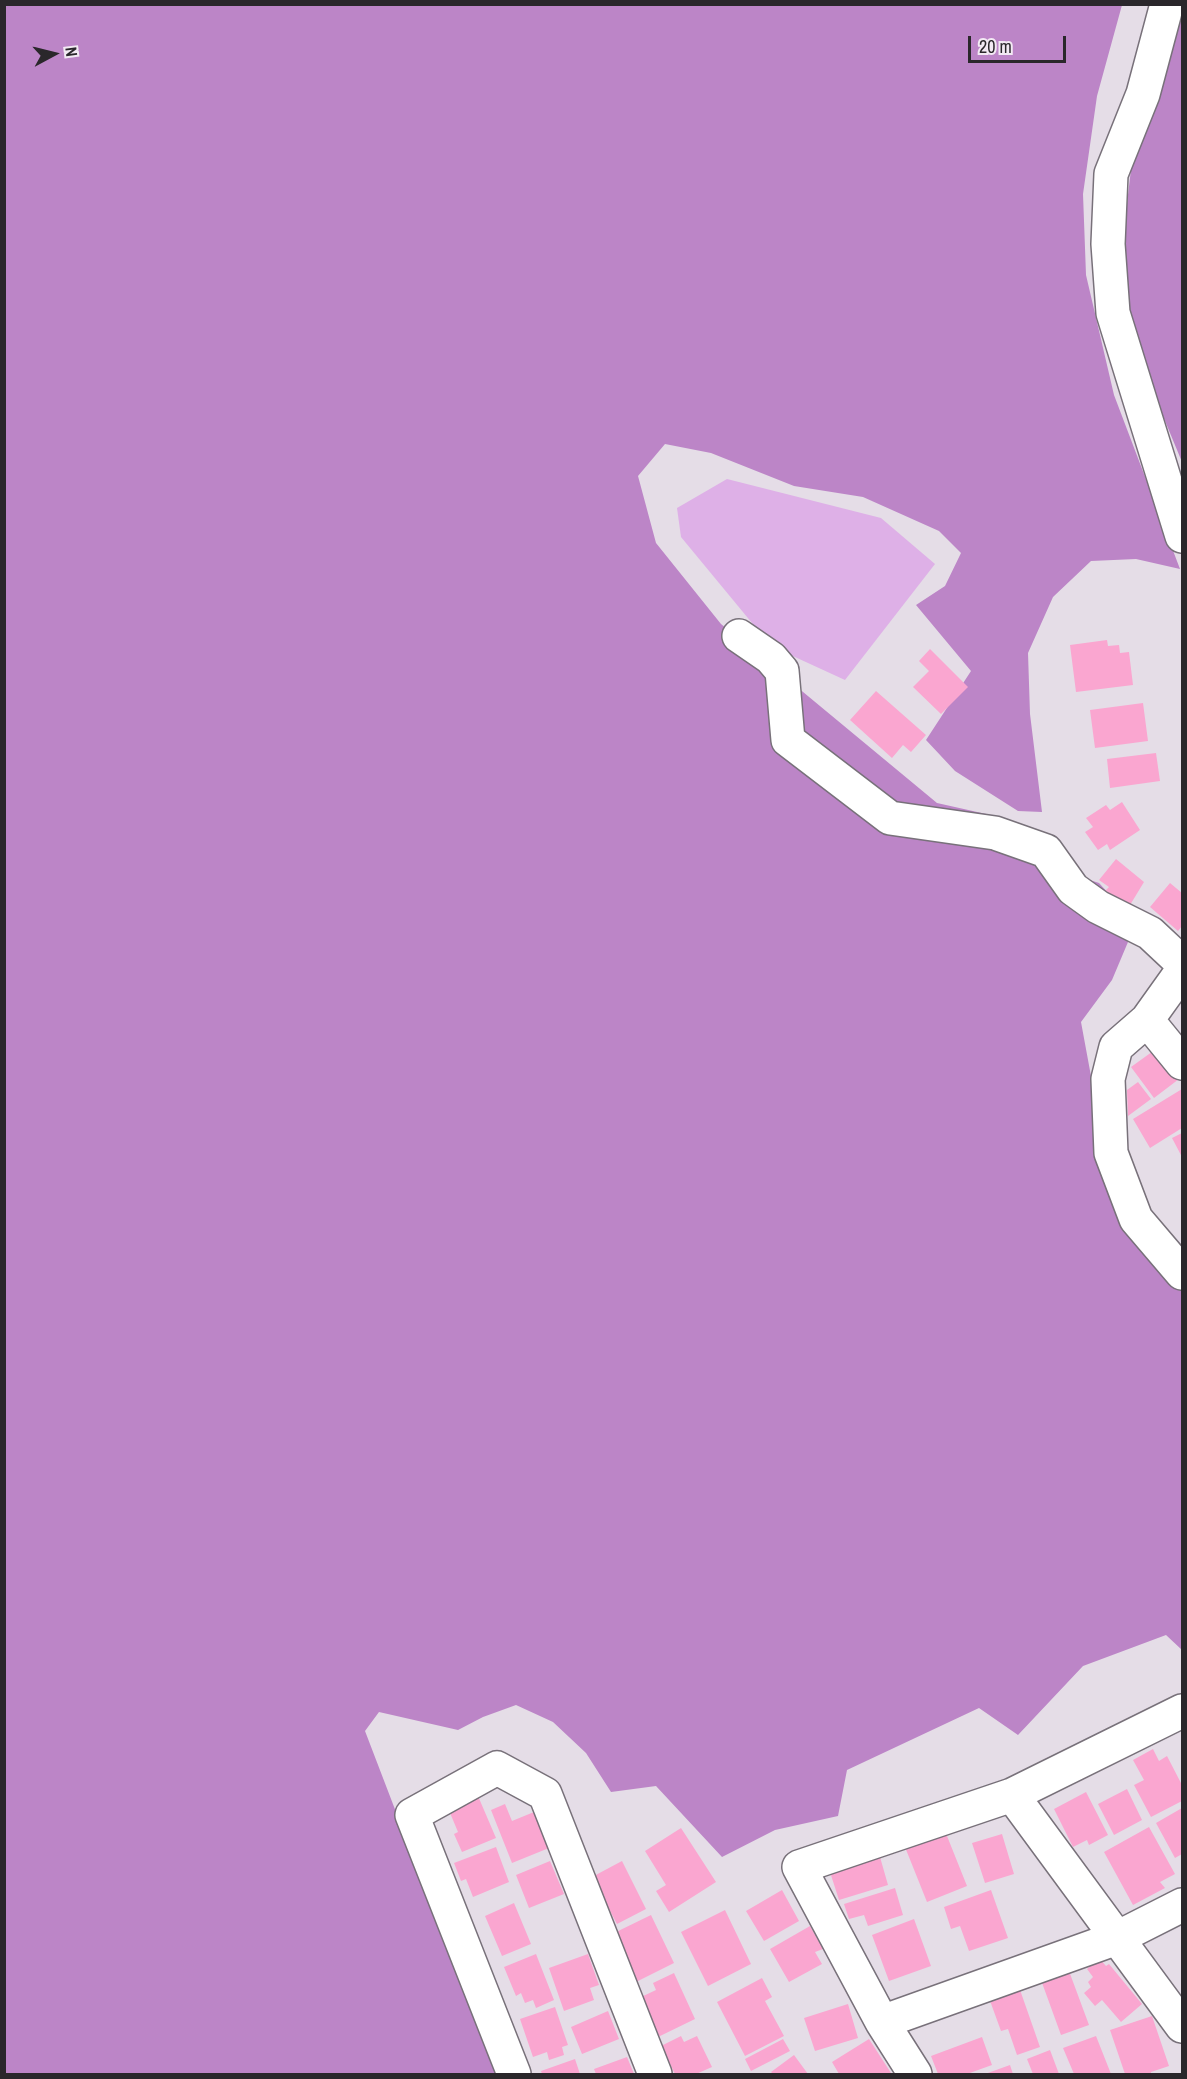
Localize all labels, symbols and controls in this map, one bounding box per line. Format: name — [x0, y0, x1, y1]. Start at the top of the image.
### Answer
north arrow — [24, 24, 84, 84]
scale bar — [971, 24, 1068, 62]
text: 20 m — [979, 34, 1012, 59]
text: N — [60, 46, 83, 58]

